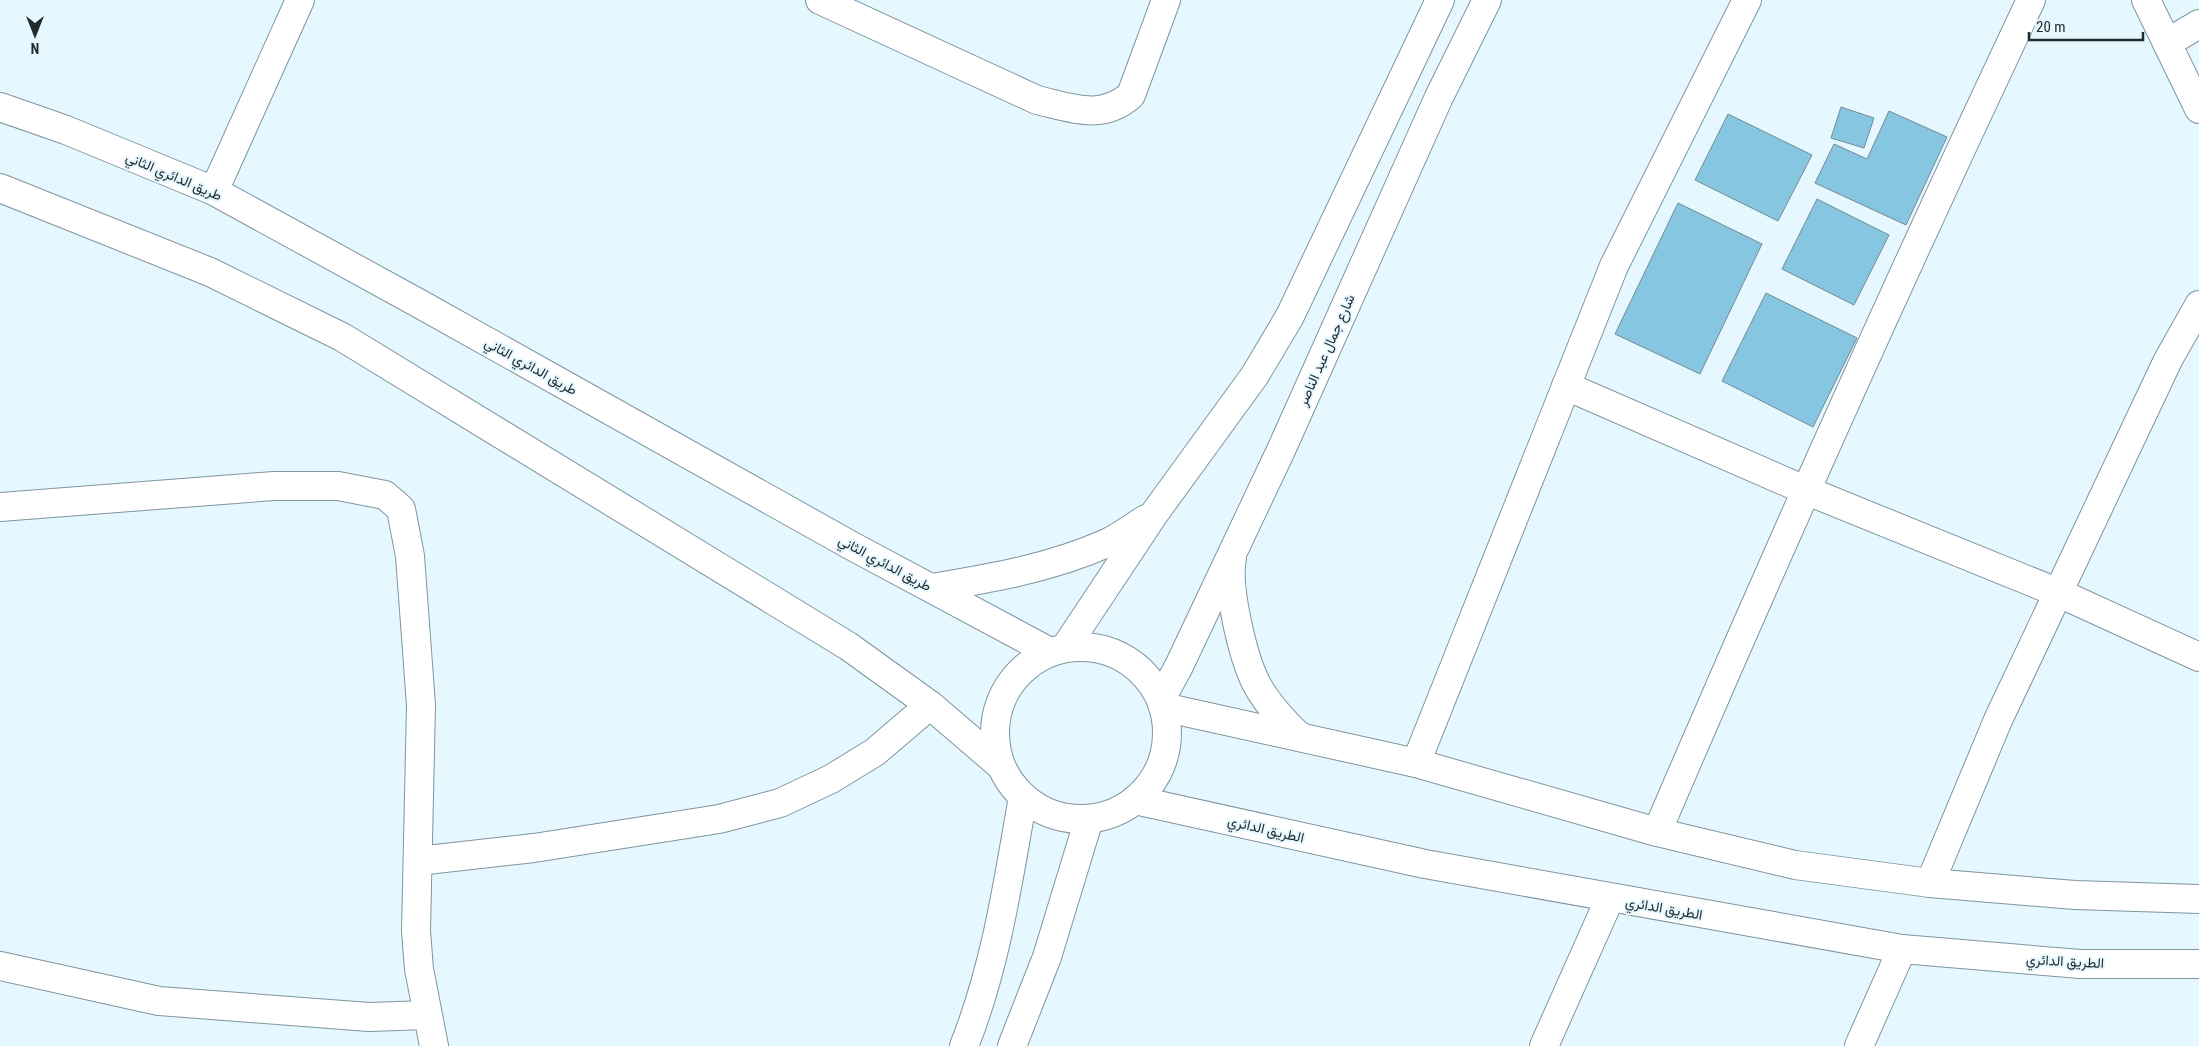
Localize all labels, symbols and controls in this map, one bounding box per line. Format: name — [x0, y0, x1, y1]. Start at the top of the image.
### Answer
north arrow — [10, 10, 60, 60]
scale bar — [2029, 10, 2143, 42]
text: 20 m — [2036, 18, 2066, 36]
text: N — [31, 40, 39, 56]
street label: طريق الدائري الثاني — [122, 149, 225, 207]
street label: شارع جمال عبد الناصر — [1294, 292, 1360, 410]
street label: طريق الدائري الثاني — [480, 334, 580, 401]
street label: طريق الدائري الثاني — [834, 532, 934, 598]
street label: الطريق الدائري — [1225, 812, 1306, 849]
street label: الطريق الدائري — [1623, 893, 1704, 927]
street label: الطريق الدائري — [2025, 951, 2104, 975]

